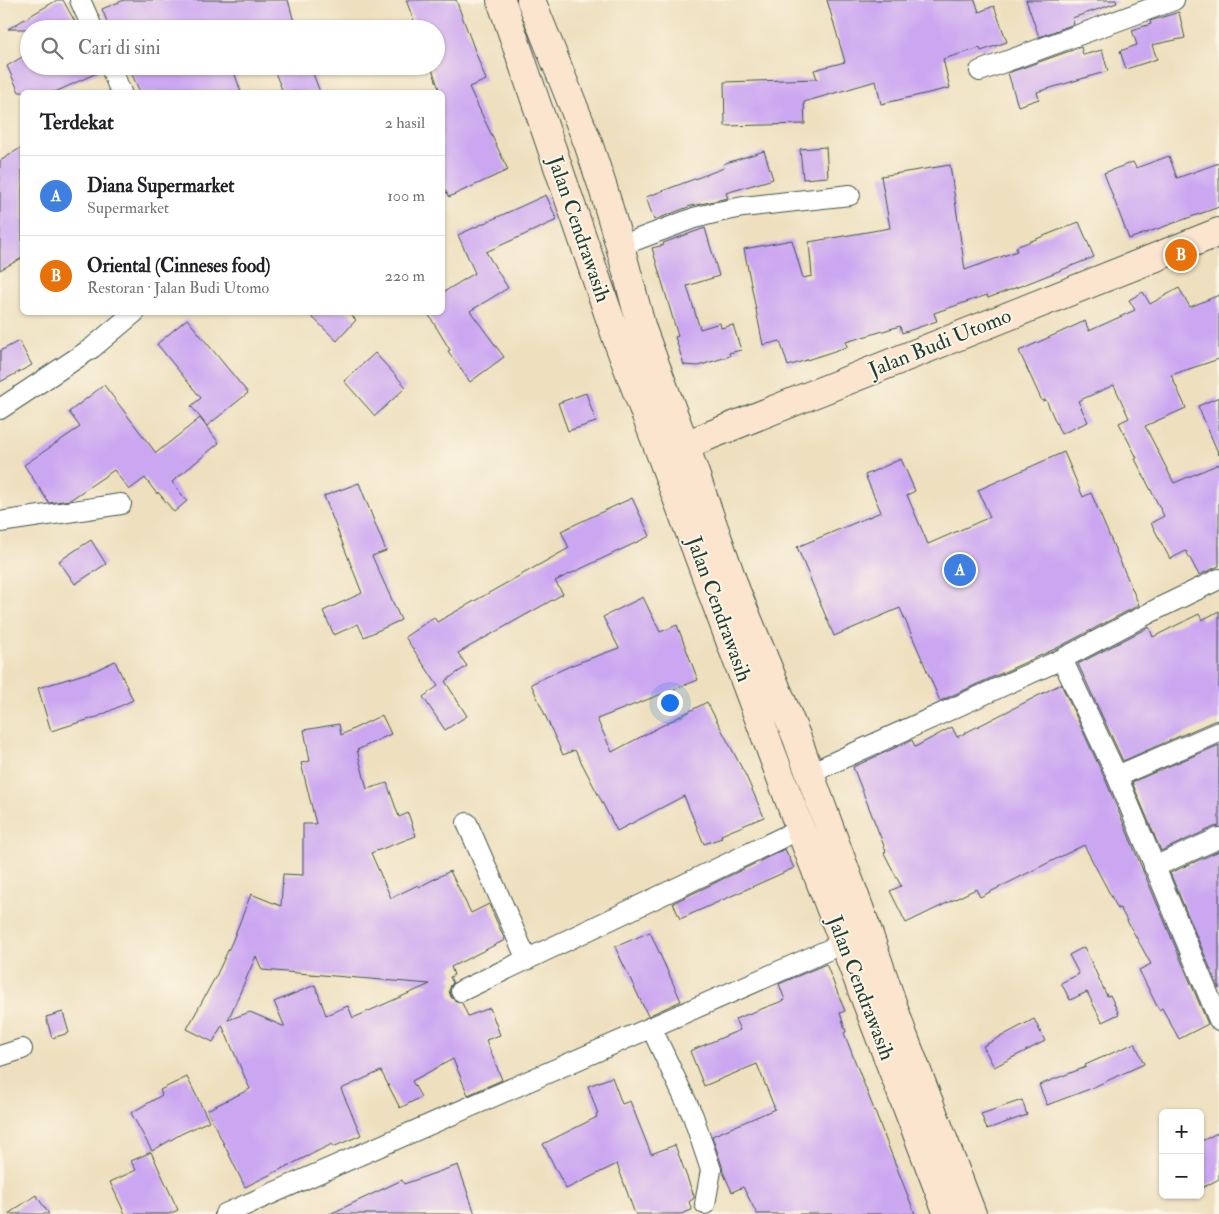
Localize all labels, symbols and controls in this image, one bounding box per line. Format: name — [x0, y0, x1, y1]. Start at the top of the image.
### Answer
search box — [20, 20, 445, 75]
icon: search — [38, 34, 66, 62]
text: Cari di sini — [78, 36, 161, 60]
text: Terdekat — [40, 109, 114, 136]
text: 2 hasil — [385, 113, 425, 133]
street label: Jalan Cendrawasih — [541, 151, 617, 306]
text: Diana Supermarket — [87, 174, 234, 198]
text: A — [51, 186, 61, 206]
text: 100 m — [387, 186, 425, 206]
text: Supermarket — [87, 198, 169, 218]
pin: B — [1165, 236, 1197, 274]
text: Oriental (Cinneses food) — [87, 254, 270, 278]
text: B — [51, 266, 61, 286]
text: 220 m — [385, 266, 425, 286]
text: Restoran · Jalan Budi Utomo — [87, 278, 269, 298]
street label: Jalan Budi Utomo — [864, 302, 1015, 384]
street label: Jalan Cendrawasih — [680, 532, 758, 685]
pin: A — [944, 551, 976, 589]
your location — [657, 690, 683, 716]
street label: Jalan Cendrawasih — [821, 911, 901, 1064]
map controls — [1159, 1109, 1204, 1199]
button: + — [1159, 1109, 1204, 1154]
button: − — [1159, 1154, 1204, 1199]

